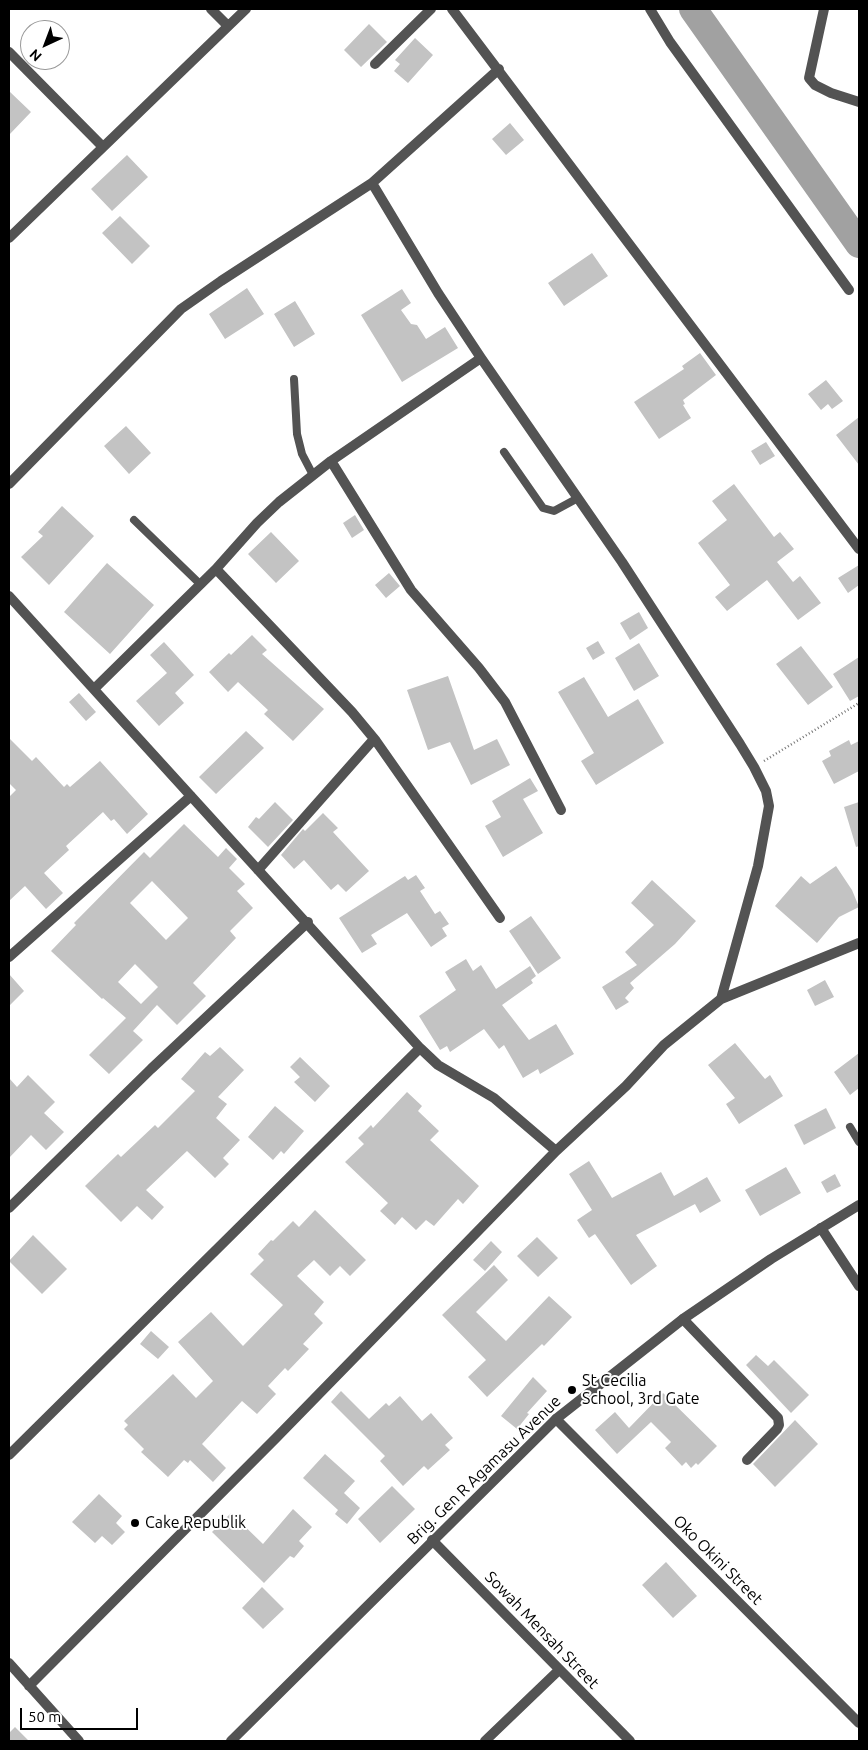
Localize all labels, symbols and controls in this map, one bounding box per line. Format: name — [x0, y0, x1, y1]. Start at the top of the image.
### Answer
north arrow — [20, 20, 70, 70]
text: N — [26, 46, 45, 65]
place label: St Cecilia School, 3rd Gate — [582, 1371, 700, 1409]
marker: St Cecilia School, 3rd Gate — [566, 1384, 578, 1396]
street label: Brig. Gen R Agamasu Avenue — [403, 1391, 565, 1549]
street label: Oko Okini Street — [669, 1511, 767, 1609]
place label: Cake Republik — [145, 1513, 246, 1533]
marker: Cake Republik — [129, 1517, 141, 1529]
street label: Sowah Mensah Street — [481, 1567, 603, 1693]
scale bar — [22, 1698, 140, 1730]
text: 50 m — [28, 1708, 61, 1725]

